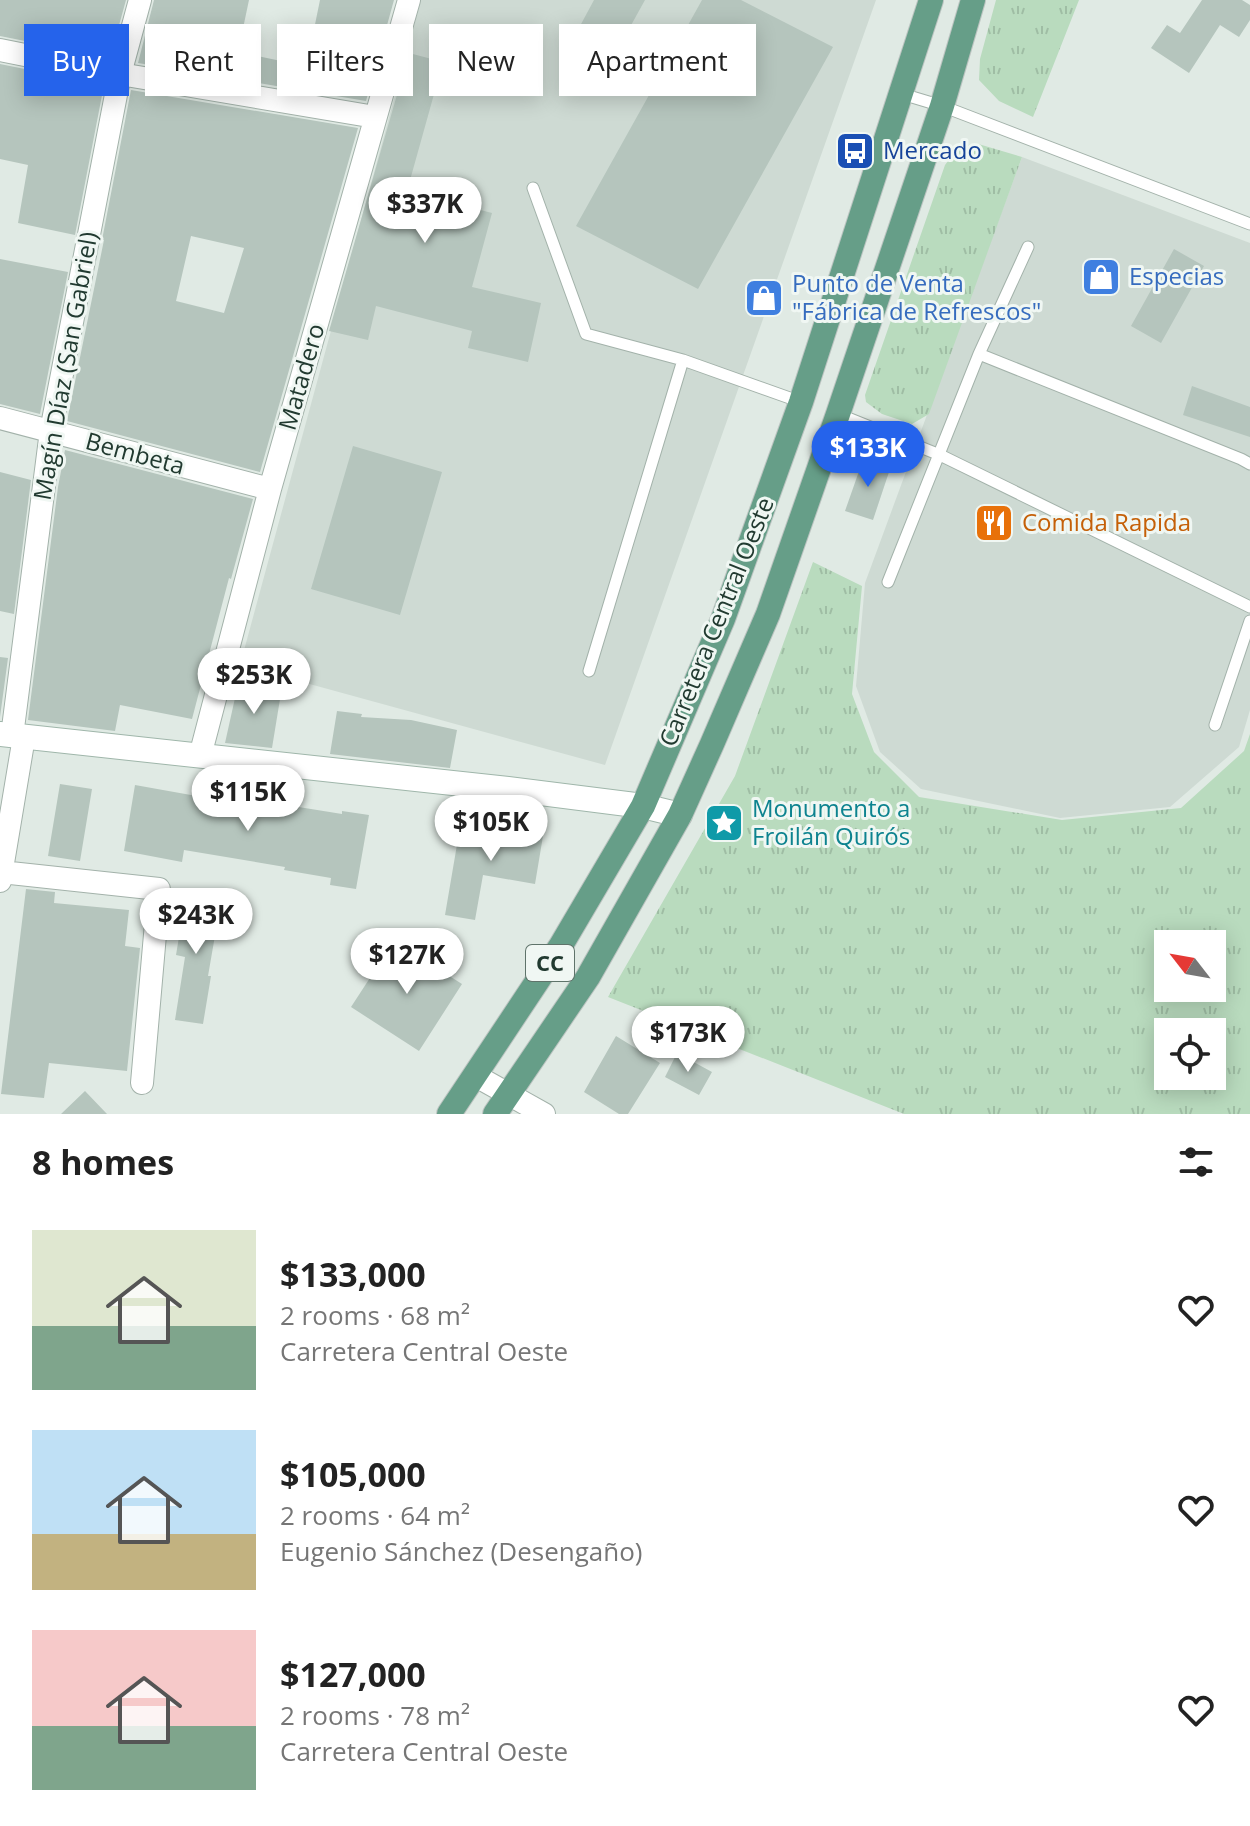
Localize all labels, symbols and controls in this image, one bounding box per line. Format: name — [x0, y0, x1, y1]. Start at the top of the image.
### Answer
chip: Buy — [24, 24, 129, 96]
chip: Rent — [145, 24, 261, 96]
chip: Filters — [277, 24, 413, 96]
chip: New — [429, 24, 543, 96]
chip: Apartment — [559, 24, 756, 96]
bus stop icon: Mercado — [834, 130, 876, 172]
place label: Mercado — [883, 133, 982, 166]
pin: $337K — [369, 177, 481, 245]
text: $337K — [387, 185, 463, 221]
street label: Magín Díaz (San Gabriel) — [25, 229, 104, 502]
shop icon: Especias — [1080, 256, 1122, 298]
place label: Especias — [1129, 259, 1224, 292]
place label: Punto de Venta "Fábrica de Refrescos" — [792, 266, 1041, 327]
shop icon: Punto de Venta "Fábrica de Refrescos" — [743, 277, 785, 319]
street label: Matadero — [270, 320, 331, 434]
pin: $133K — [812, 421, 924, 489]
street label: Bembeta — [82, 424, 189, 482]
text: $133K — [830, 429, 906, 465]
street label: Carretera Central Oeste — [651, 492, 781, 751]
restaurant icon: Comida Rapida — [973, 502, 1015, 544]
place label: Comida Rapida — [1022, 505, 1191, 538]
pin: $253K — [198, 648, 310, 716]
text: $253K — [216, 656, 292, 692]
pin: $115K — [192, 765, 304, 833]
text: $115K — [210, 773, 286, 809]
place label: Monumento a Froilán Quirós — [752, 791, 910, 852]
pin: $105K — [435, 795, 547, 863]
place icon: Monumento a Froilán Quirós — [703, 802, 745, 844]
text: $105K — [453, 803, 529, 839]
pin: $243K — [140, 888, 252, 956]
text: $243K — [158, 896, 234, 932]
pin: $127K — [351, 928, 463, 996]
north arrow — [1154, 930, 1226, 1002]
map controls — [1154, 930, 1226, 1090]
text: $127K — [369, 936, 445, 972]
road number: CC — [526, 945, 574, 981]
pin: $173K — [632, 1006, 744, 1074]
text: $173K — [650, 1014, 726, 1050]
button: locate — [1154, 1018, 1226, 1090]
text: 8 homes — [32, 1139, 174, 1185]
icon: filters — [1174, 1140, 1218, 1184]
text: $133,000 — [280, 1251, 426, 1297]
icon: home — [96, 1262, 192, 1358]
icon: heart — [1174, 1288, 1218, 1332]
text: 2 rooms · 68 m² — [280, 1297, 470, 1333]
text: Carretera Central Oeste — [280, 1333, 568, 1369]
text: $105,000 — [280, 1451, 426, 1497]
icon: home — [96, 1462, 192, 1558]
icon: heart — [1174, 1488, 1218, 1532]
text: 2 rooms · 64 m² — [280, 1497, 470, 1533]
text: Eugenio Sánchez (Desengaño) — [280, 1533, 643, 1569]
text: $127,000 — [280, 1651, 426, 1697]
icon: home — [96, 1662, 192, 1758]
icon: heart — [1174, 1688, 1218, 1732]
text: 2 rooms · 78 m² — [280, 1697, 470, 1733]
text: Carretera Central Oeste — [280, 1733, 568, 1769]

